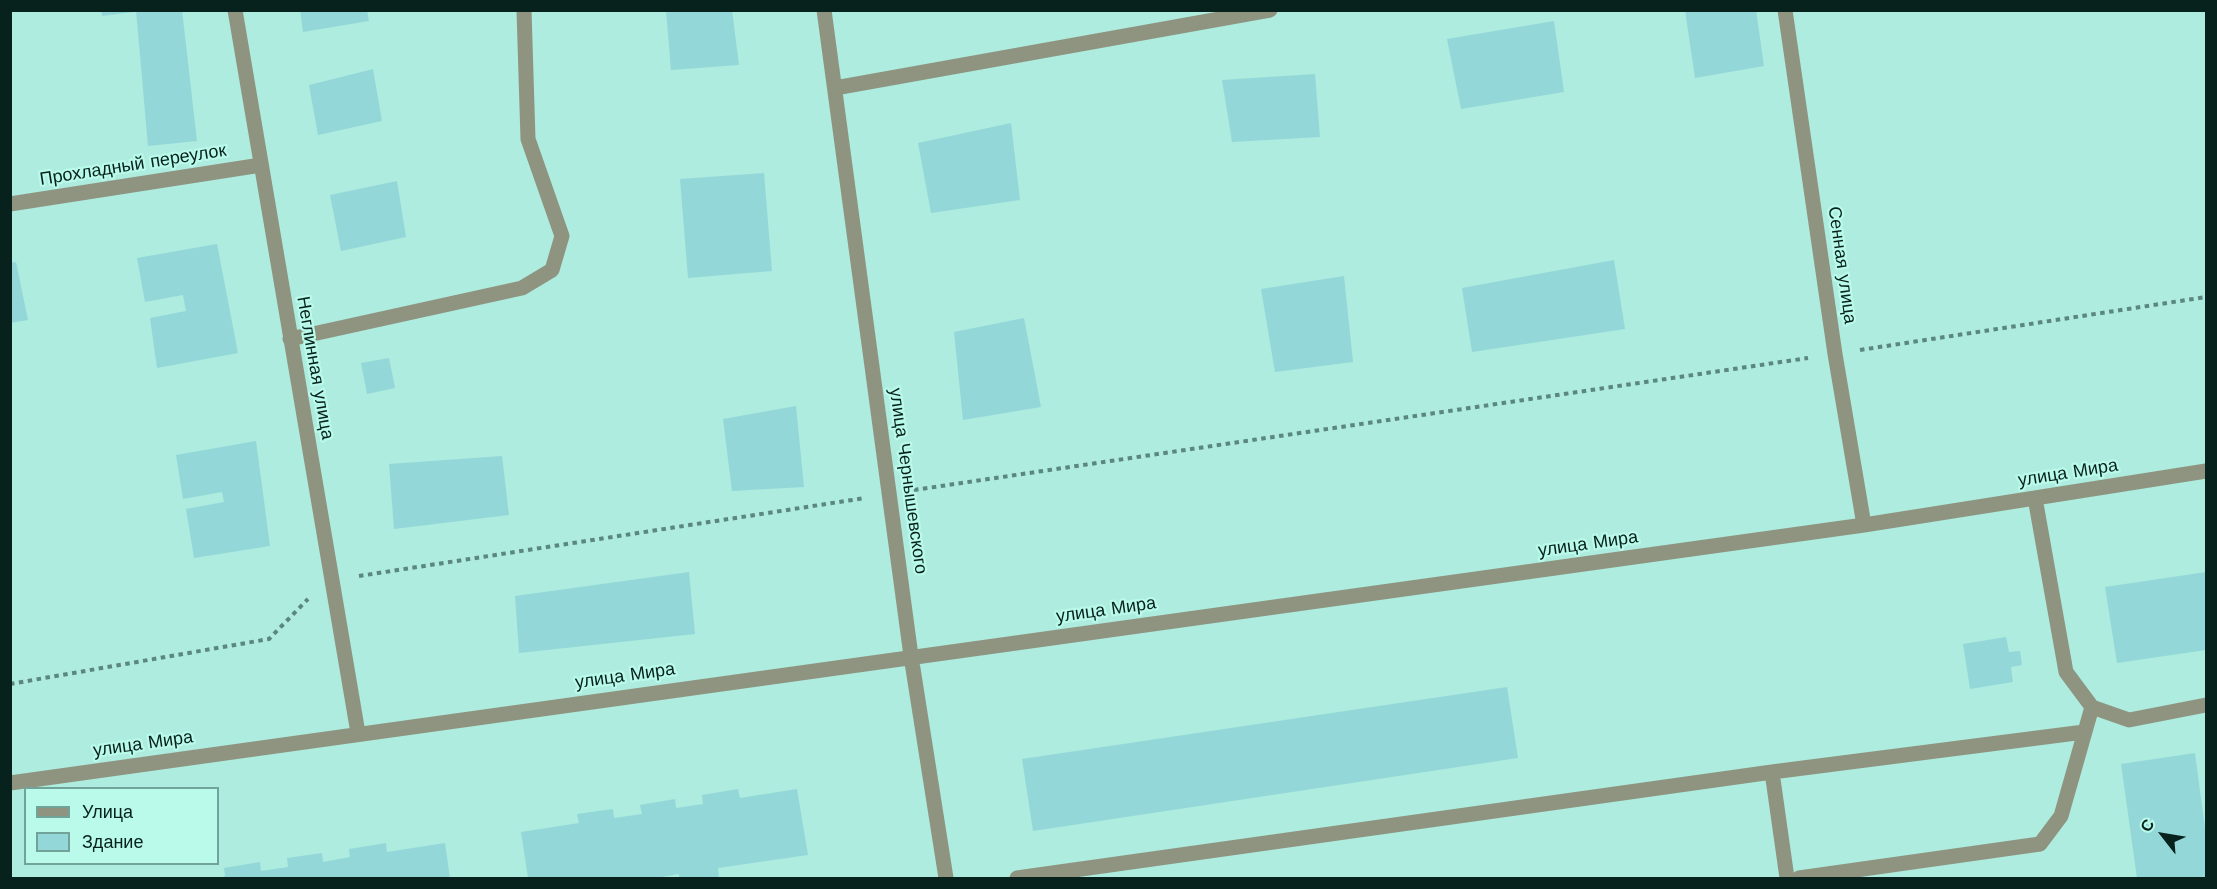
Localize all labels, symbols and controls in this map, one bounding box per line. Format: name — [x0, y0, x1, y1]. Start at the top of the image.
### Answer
street label: Прохладный переулок — [38, 140, 228, 190]
street label: Сенная улица — [1823, 205, 1861, 325]
street label: Неглинная улица — [292, 295, 338, 441]
street label: улица Чернышевского — [884, 387, 932, 575]
street label: улица Мира — [2017, 454, 2119, 492]
street label: улица Мира — [1537, 526, 1639, 562]
street label: улица Мира — [1055, 592, 1157, 628]
street label: улица Мира — [574, 658, 676, 694]
street label: улица Мира — [92, 726, 194, 762]
legend — [24, 787, 219, 865]
text: Улица — [82, 801, 133, 822]
north arrow — [2133, 805, 2193, 865]
text: С — [2136, 816, 2158, 835]
text: Здание — [82, 831, 143, 852]

